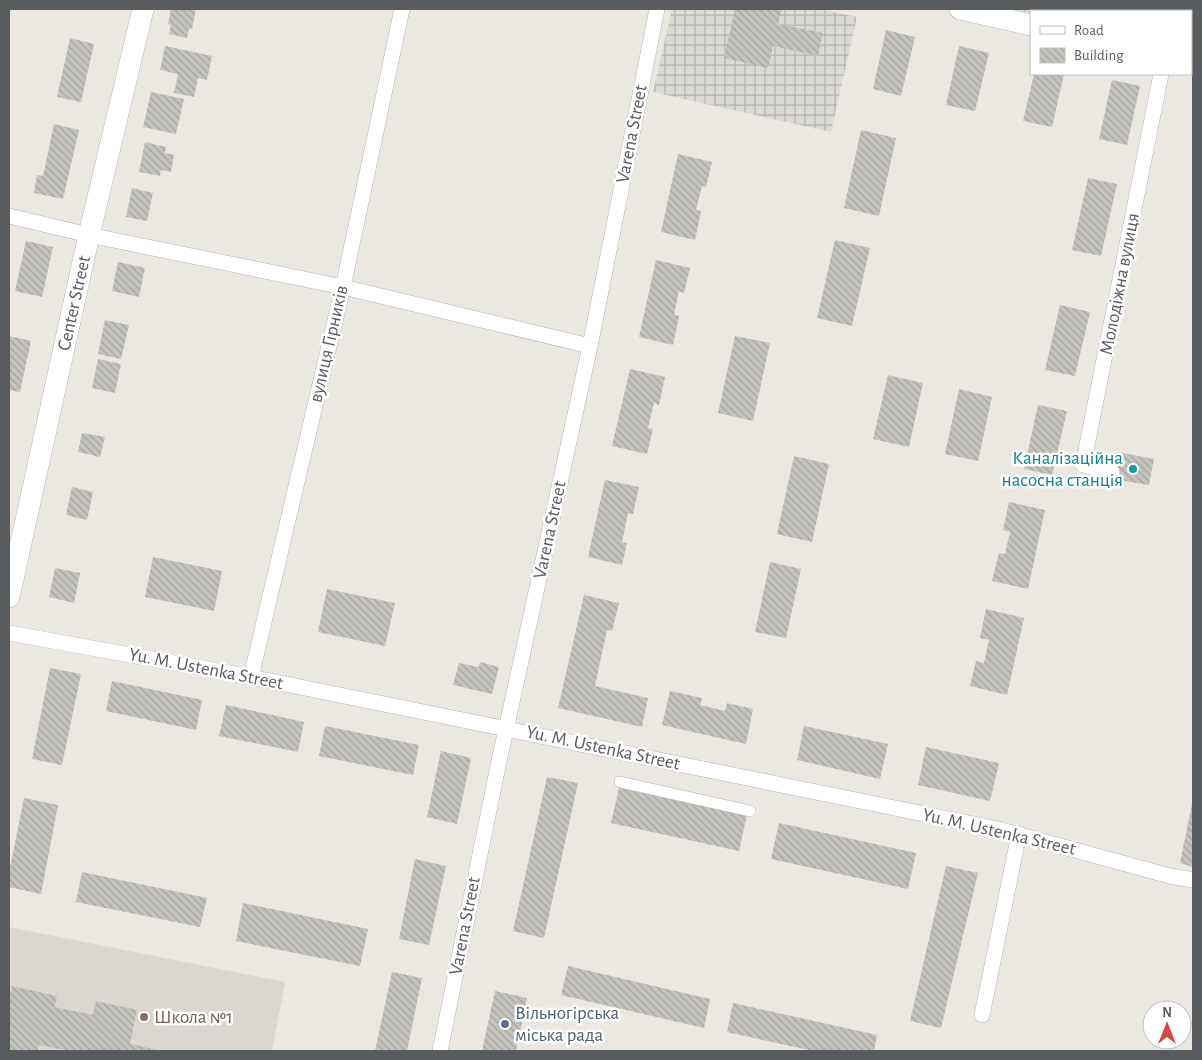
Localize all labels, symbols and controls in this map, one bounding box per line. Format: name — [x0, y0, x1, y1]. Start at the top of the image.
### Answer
legend — [1030, 10, 1192, 75]
text: Road — [1074, 23, 1104, 38]
text: Building — [1074, 48, 1124, 63]
street label: Varena Street — [613, 83, 651, 185]
street label: Молодіжна вулиця — [1097, 211, 1143, 357]
street label: Center Street — [54, 254, 94, 352]
street label: вулиця Гірників — [306, 283, 352, 404]
place label: Каналізаційна насосна станція — [1001, 449, 1123, 490]
marker: Каналізаційна насосна станція — [1127, 463, 1139, 475]
street label: Varena Street — [530, 479, 570, 581]
street label: Yu. M. Ustenka Street — [127, 645, 285, 693]
street label: Yu. M. Ustenka Street — [524, 722, 682, 774]
street label: Yu. M. Ustenka Street — [921, 805, 1077, 859]
street label: Varena Street — [446, 875, 484, 977]
north arrow — [1142, 1000, 1192, 1050]
place label: Вільногірська міська рада — [515, 1004, 619, 1045]
text: N — [1162, 1006, 1172, 1020]
place label: Школа №1 — [154, 1008, 233, 1027]
marker: Школа №1 — [138, 1011, 150, 1023]
marker: Вільногірська міська рада — [499, 1018, 511, 1030]

